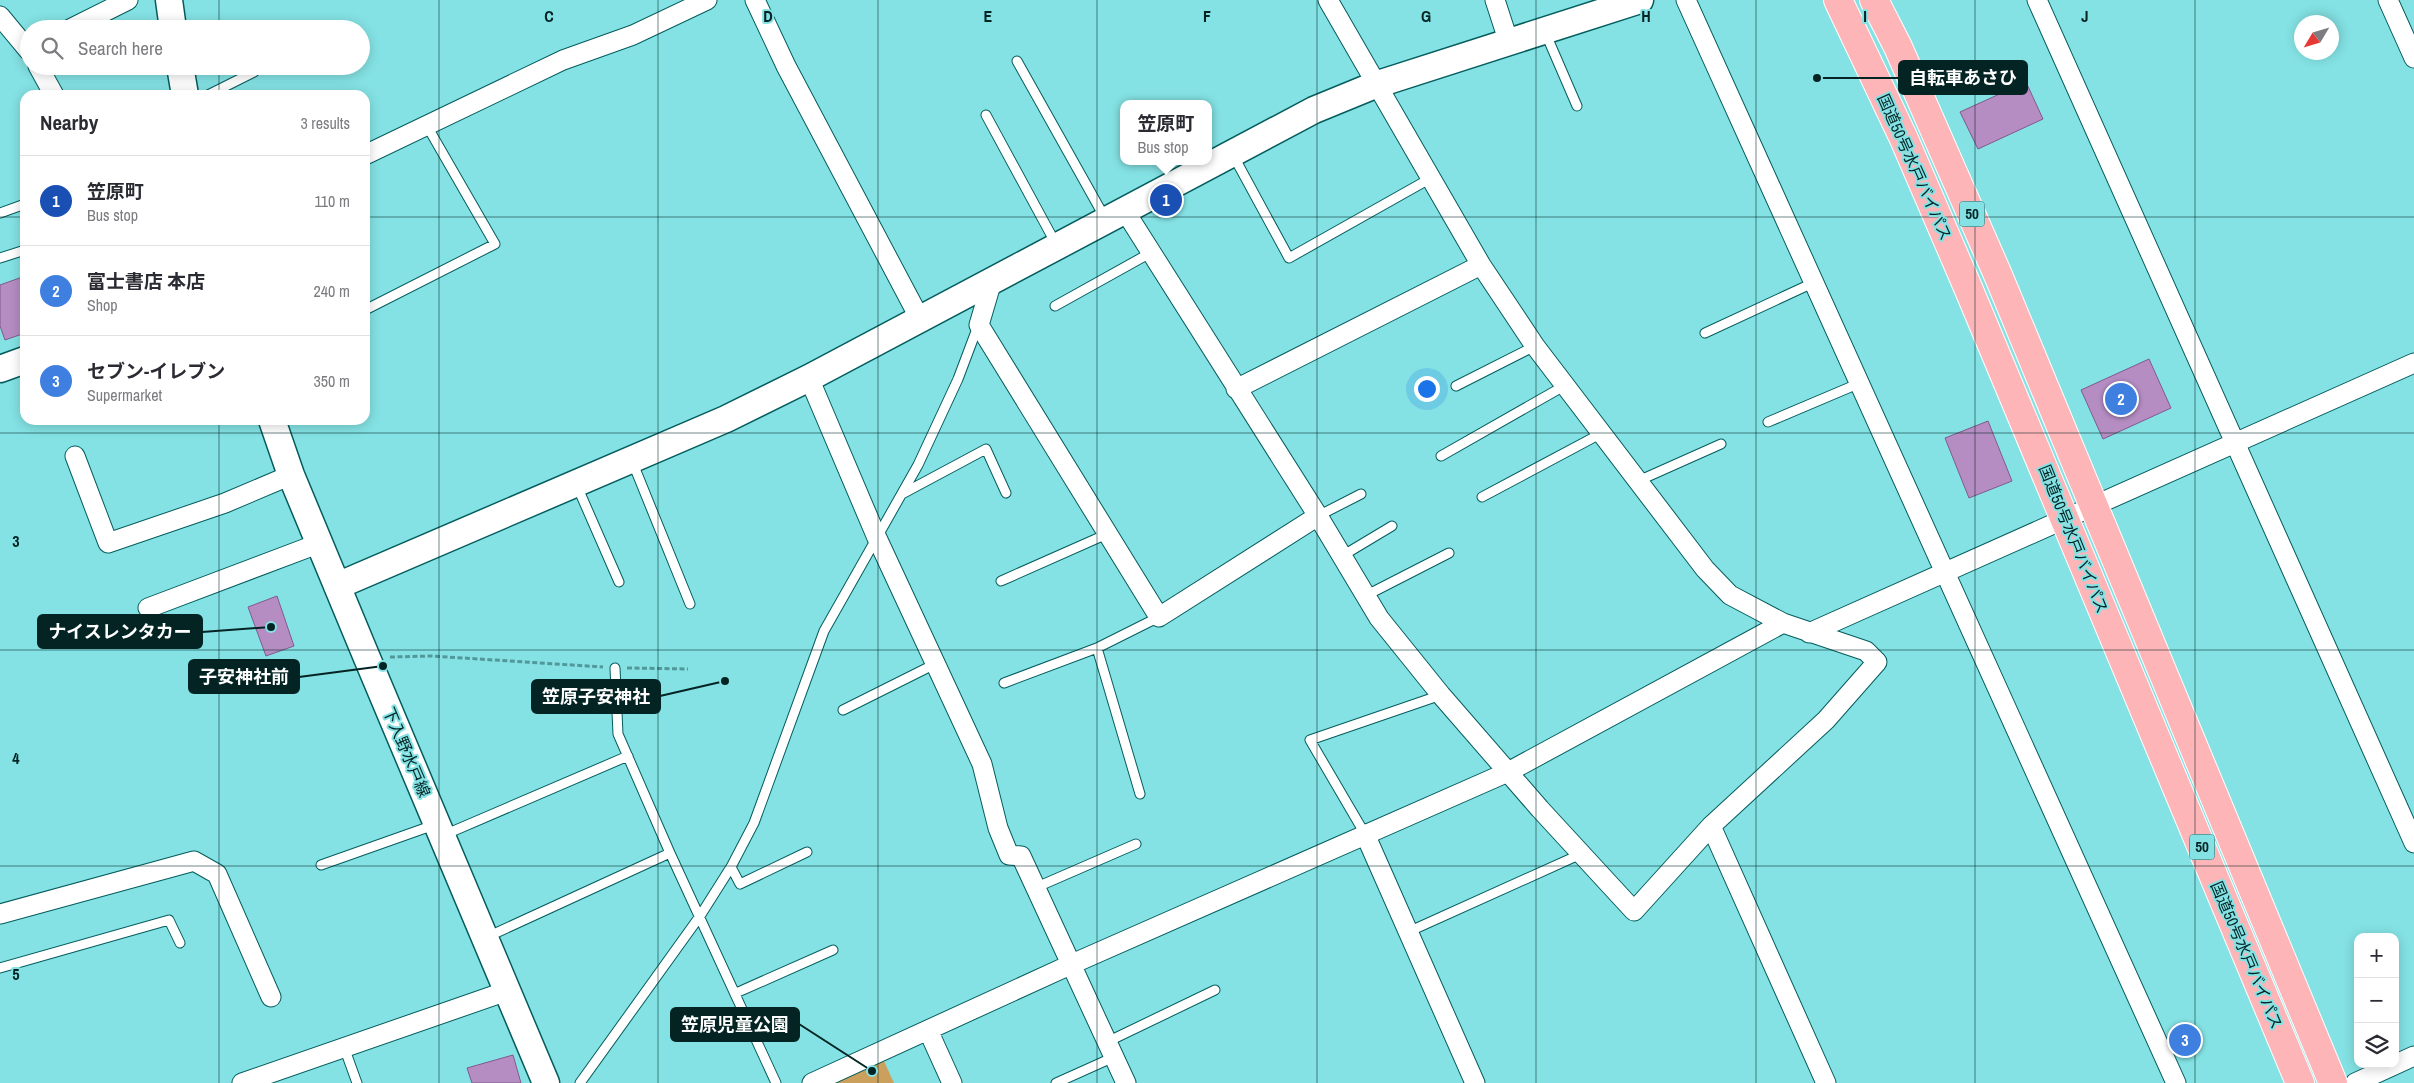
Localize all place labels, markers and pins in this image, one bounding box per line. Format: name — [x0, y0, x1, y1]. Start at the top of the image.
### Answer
callout: 自転車あさひ — [1899, 61, 2027, 94]
pin: 1 — [1150, 181, 1182, 219]
pin: 2 — [2105, 380, 2137, 418]
callout: ナイスレンタカー — [38, 615, 202, 648]
callout: 子安神社前 — [189, 660, 299, 693]
callout: 笠原子安神社 — [532, 680, 660, 713]
callout: 笠原児童公園 — [671, 1008, 799, 1041]
pin: 3 — [2169, 1021, 2201, 1059]

